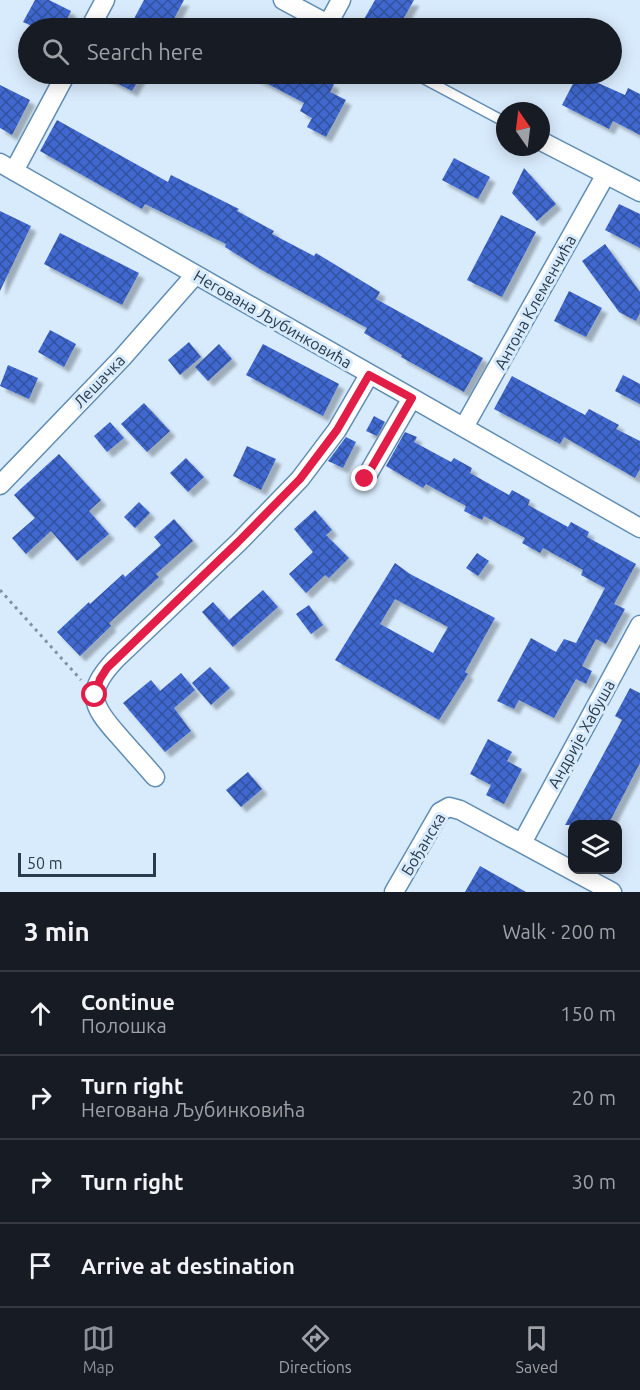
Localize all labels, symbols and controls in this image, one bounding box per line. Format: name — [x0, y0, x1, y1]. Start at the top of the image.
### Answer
search box — [18, 18, 622, 84]
icon: search — [39, 35, 72, 68]
text: Search here — [87, 39, 203, 64]
north arrow — [496, 102, 550, 156]
street label: Антона Клеменчића — [491, 232, 579, 372]
street label: Негована Љубинковића — [191, 266, 355, 372]
street label: Лешачка — [70, 351, 128, 411]
route end — [351, 465, 377, 491]
street label: Андрије Хабуша — [544, 677, 618, 791]
route start — [81, 681, 107, 707]
street label: Бођанска — [397, 809, 449, 879]
map controls — [568, 820, 622, 874]
button: layers — [568, 820, 622, 874]
scale bar — [18, 850, 156, 878]
text: 50 m — [27, 854, 63, 872]
text: 3 min — [24, 917, 90, 946]
text: Walk · 200 m — [503, 920, 616, 943]
text: Continue — [81, 989, 175, 1014]
icon: ahead — [24, 997, 57, 1030]
text: 150 m — [560, 1002, 616, 1025]
text: Полошка — [81, 1014, 167, 1037]
text: Turn right — [81, 1073, 183, 1098]
icon: right — [24, 1081, 57, 1114]
text: 20 m — [572, 1086, 616, 1109]
text: Негована Љубинковића — [81, 1098, 305, 1121]
icon: right — [24, 1165, 57, 1198]
text: Turn right — [81, 1169, 183, 1194]
text: 30 m — [572, 1170, 616, 1193]
icon: arrive — [24, 1249, 57, 1282]
text: Arrive at destination — [81, 1253, 295, 1278]
tab: Map — [82, 1322, 115, 1376]
tab: Directions — [279, 1322, 352, 1376]
tab: Saved — [516, 1322, 558, 1376]

